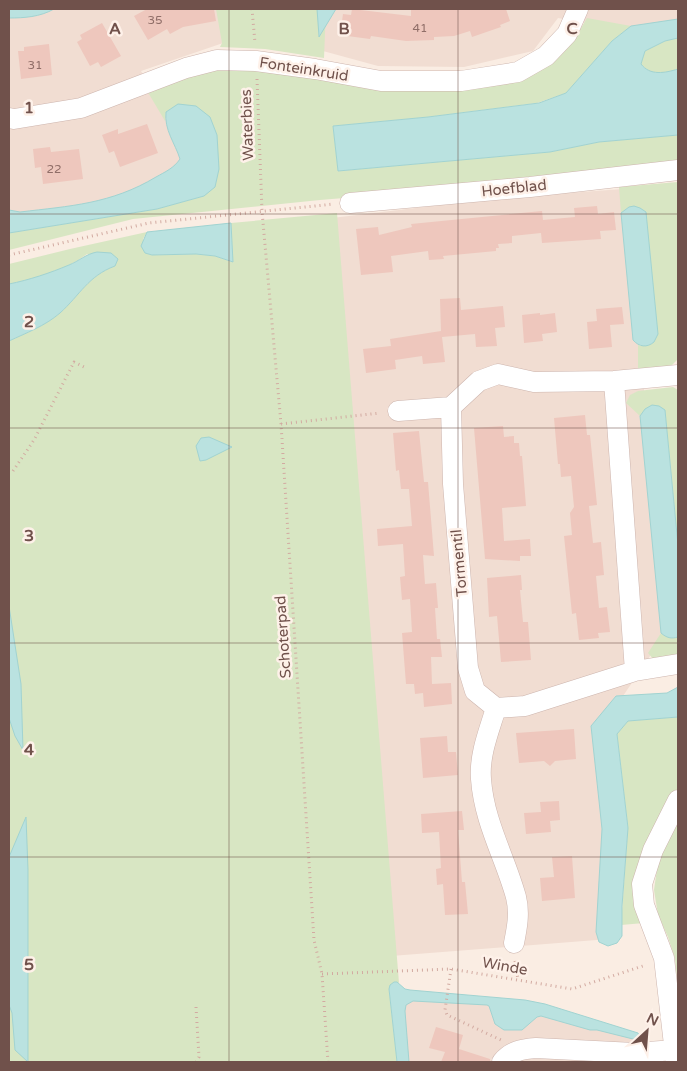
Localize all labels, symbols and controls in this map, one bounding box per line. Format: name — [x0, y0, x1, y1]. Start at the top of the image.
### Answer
house number: 35 — [147, 13, 163, 27]
text: A — [109, 19, 121, 39]
text: B — [338, 19, 350, 39]
text: C — [566, 19, 578, 39]
house number: 41 — [412, 21, 428, 35]
street label: Fonteinkruid — [258, 53, 350, 85]
house number: 31 — [27, 58, 43, 72]
street label: Waterbies — [237, 89, 257, 161]
text: 1 — [24, 98, 34, 118]
house number: 22 — [46, 162, 62, 176]
street label: Hoefblad — [480, 176, 548, 200]
text: 2 — [24, 312, 34, 332]
text: 3 — [24, 526, 34, 546]
street label: Tormentil — [447, 529, 471, 597]
street label: Schoterpad — [271, 595, 295, 679]
text: 4 — [24, 740, 34, 760]
street label: Winde — [481, 953, 529, 979]
text: 5 — [24, 955, 34, 975]
north arrow — [622, 1006, 672, 1056]
text: N — [644, 1010, 661, 1030]

